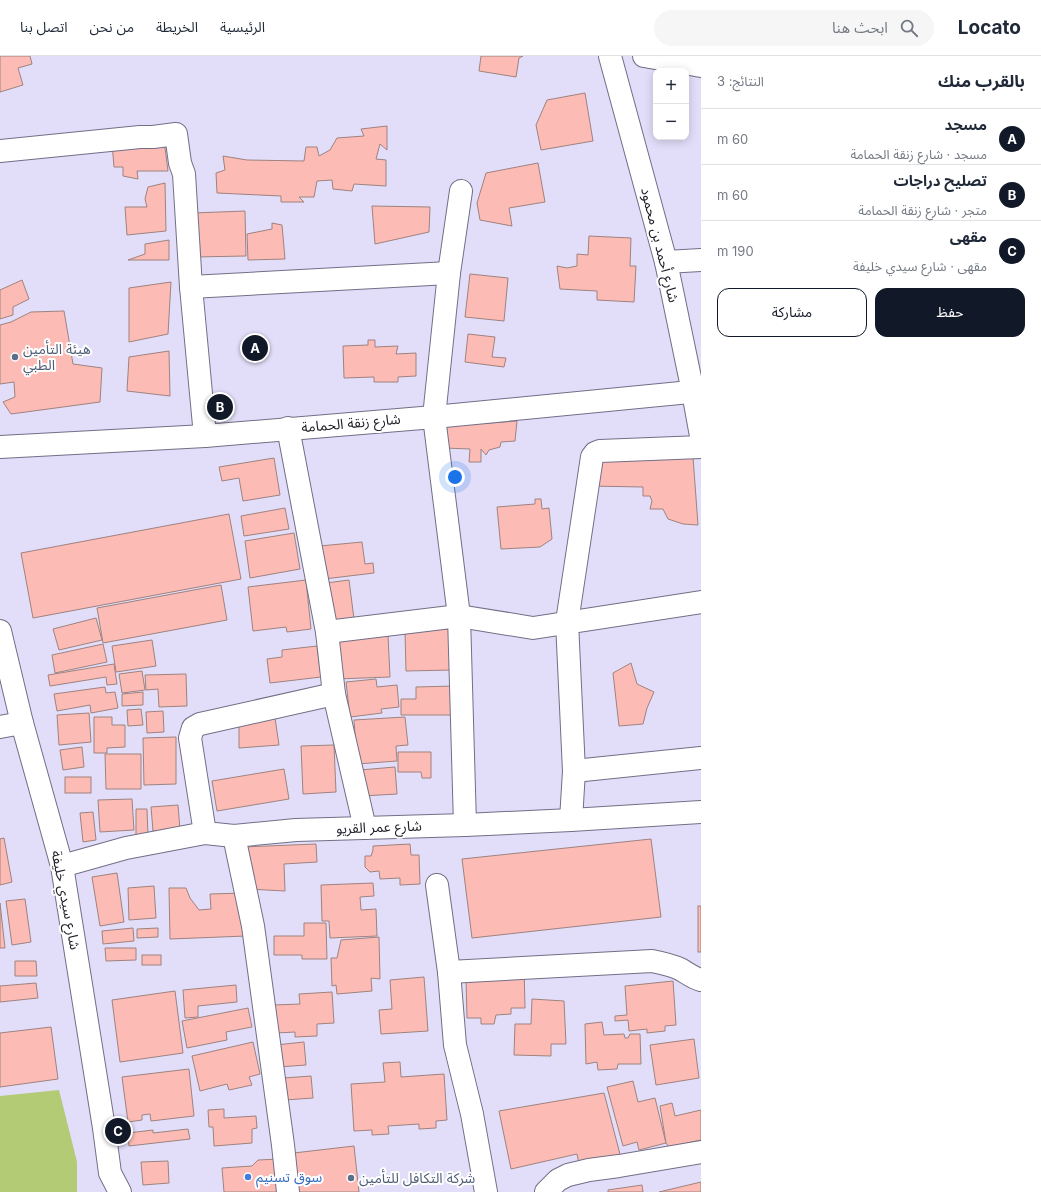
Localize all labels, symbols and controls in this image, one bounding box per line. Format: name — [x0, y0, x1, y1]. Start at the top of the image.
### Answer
search box — [654, 10, 934, 46]
text: Locato — [958, 16, 1021, 39]
icon: search — [898, 17, 920, 39]
text: اتصل بنا — [20, 18, 68, 35]
text: من نحن — [90, 18, 134, 35]
text: الخريطة — [156, 18, 198, 35]
text: الرئيسية — [220, 18, 265, 35]
text: ابحث هنا — [832, 18, 888, 37]
map controls — [653, 68, 689, 140]
button: + — [653, 68, 689, 104]
text: بالقرب منك — [938, 71, 1025, 91]
text: النتائج: 3 — [717, 73, 764, 89]
button: − — [653, 104, 689, 140]
text: مسجد — [945, 115, 987, 134]
text: 60 m — [717, 131, 748, 147]
text: A — [1007, 131, 1017, 147]
text: مسجد · شارع زنقة الحمامة — [850, 146, 987, 162]
text: تصليح دراجات — [893, 171, 987, 190]
street label: شارع أحمد بن محمود — [635, 186, 683, 305]
text: 60 m — [717, 187, 748, 203]
text: B — [1008, 187, 1016, 203]
text: متجر · شارع زنقة الحمامة — [858, 202, 987, 218]
text: مقهى — [950, 227, 987, 246]
text: 190 m — [717, 243, 754, 259]
text: C — [1007, 243, 1017, 259]
text: مقهى · شارع سيدي خليفة — [853, 258, 987, 274]
button: مشاركة — [717, 288, 867, 337]
button: حفظ — [875, 288, 1025, 337]
pin: A — [242, 333, 268, 363]
place label: هيئة التأمين الطبي — [23, 340, 91, 376]
marker: هيئة التأمين الطبي — [10, 352, 20, 362]
pin: B — [207, 392, 233, 422]
street label: شارع زنقة الحمامة — [301, 410, 402, 438]
your location — [445, 467, 465, 487]
street label: شارع عمر القريو — [336, 817, 422, 839]
street label: شارع سيدي خليفة — [45, 849, 84, 952]
pin: C — [105, 1116, 131, 1146]
place label: سوق تسنيم — [256, 1168, 322, 1188]
place label: شركة التكافل للتأمين — [359, 1169, 475, 1187]
marker: سوق تسنيم — [243, 1172, 253, 1182]
marker: شركة التكافل للتأمين — [346, 1173, 356, 1183]

